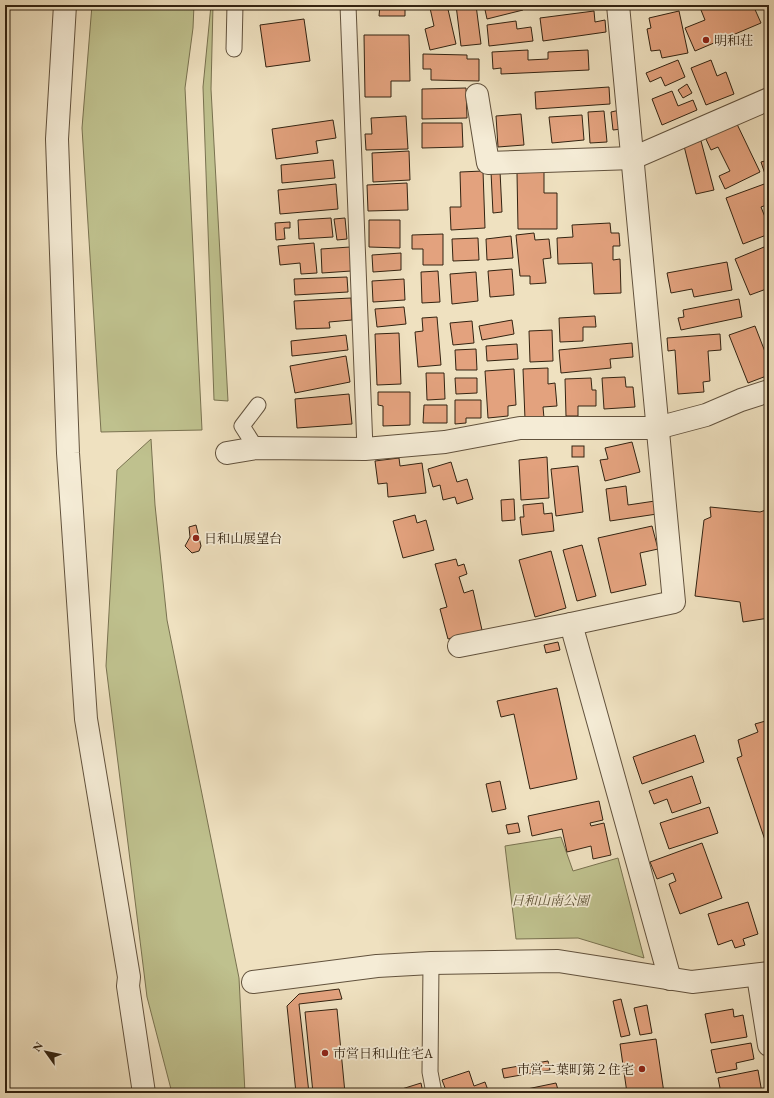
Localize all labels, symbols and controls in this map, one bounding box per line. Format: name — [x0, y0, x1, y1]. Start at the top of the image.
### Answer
place label: 明和荘 — [714, 32, 753, 49]
marker: 明和荘 — [701, 35, 711, 45]
place label: 日和山展望台 — [204, 530, 282, 547]
marker: 日和山展望台 — [191, 533, 201, 543]
park label: 日和山南公園 — [511, 892, 591, 909]
north arrow — [26, 1032, 66, 1072]
text: N — [29, 1039, 46, 1054]
place label: 市営日和山住宅A — [333, 1045, 434, 1062]
marker: 市営日和山住宅A — [320, 1048, 330, 1058]
place label: 市営二葉町第２住宅 — [517, 1061, 634, 1078]
marker: 市営二葉町第２住宅 — [637, 1064, 647, 1074]

